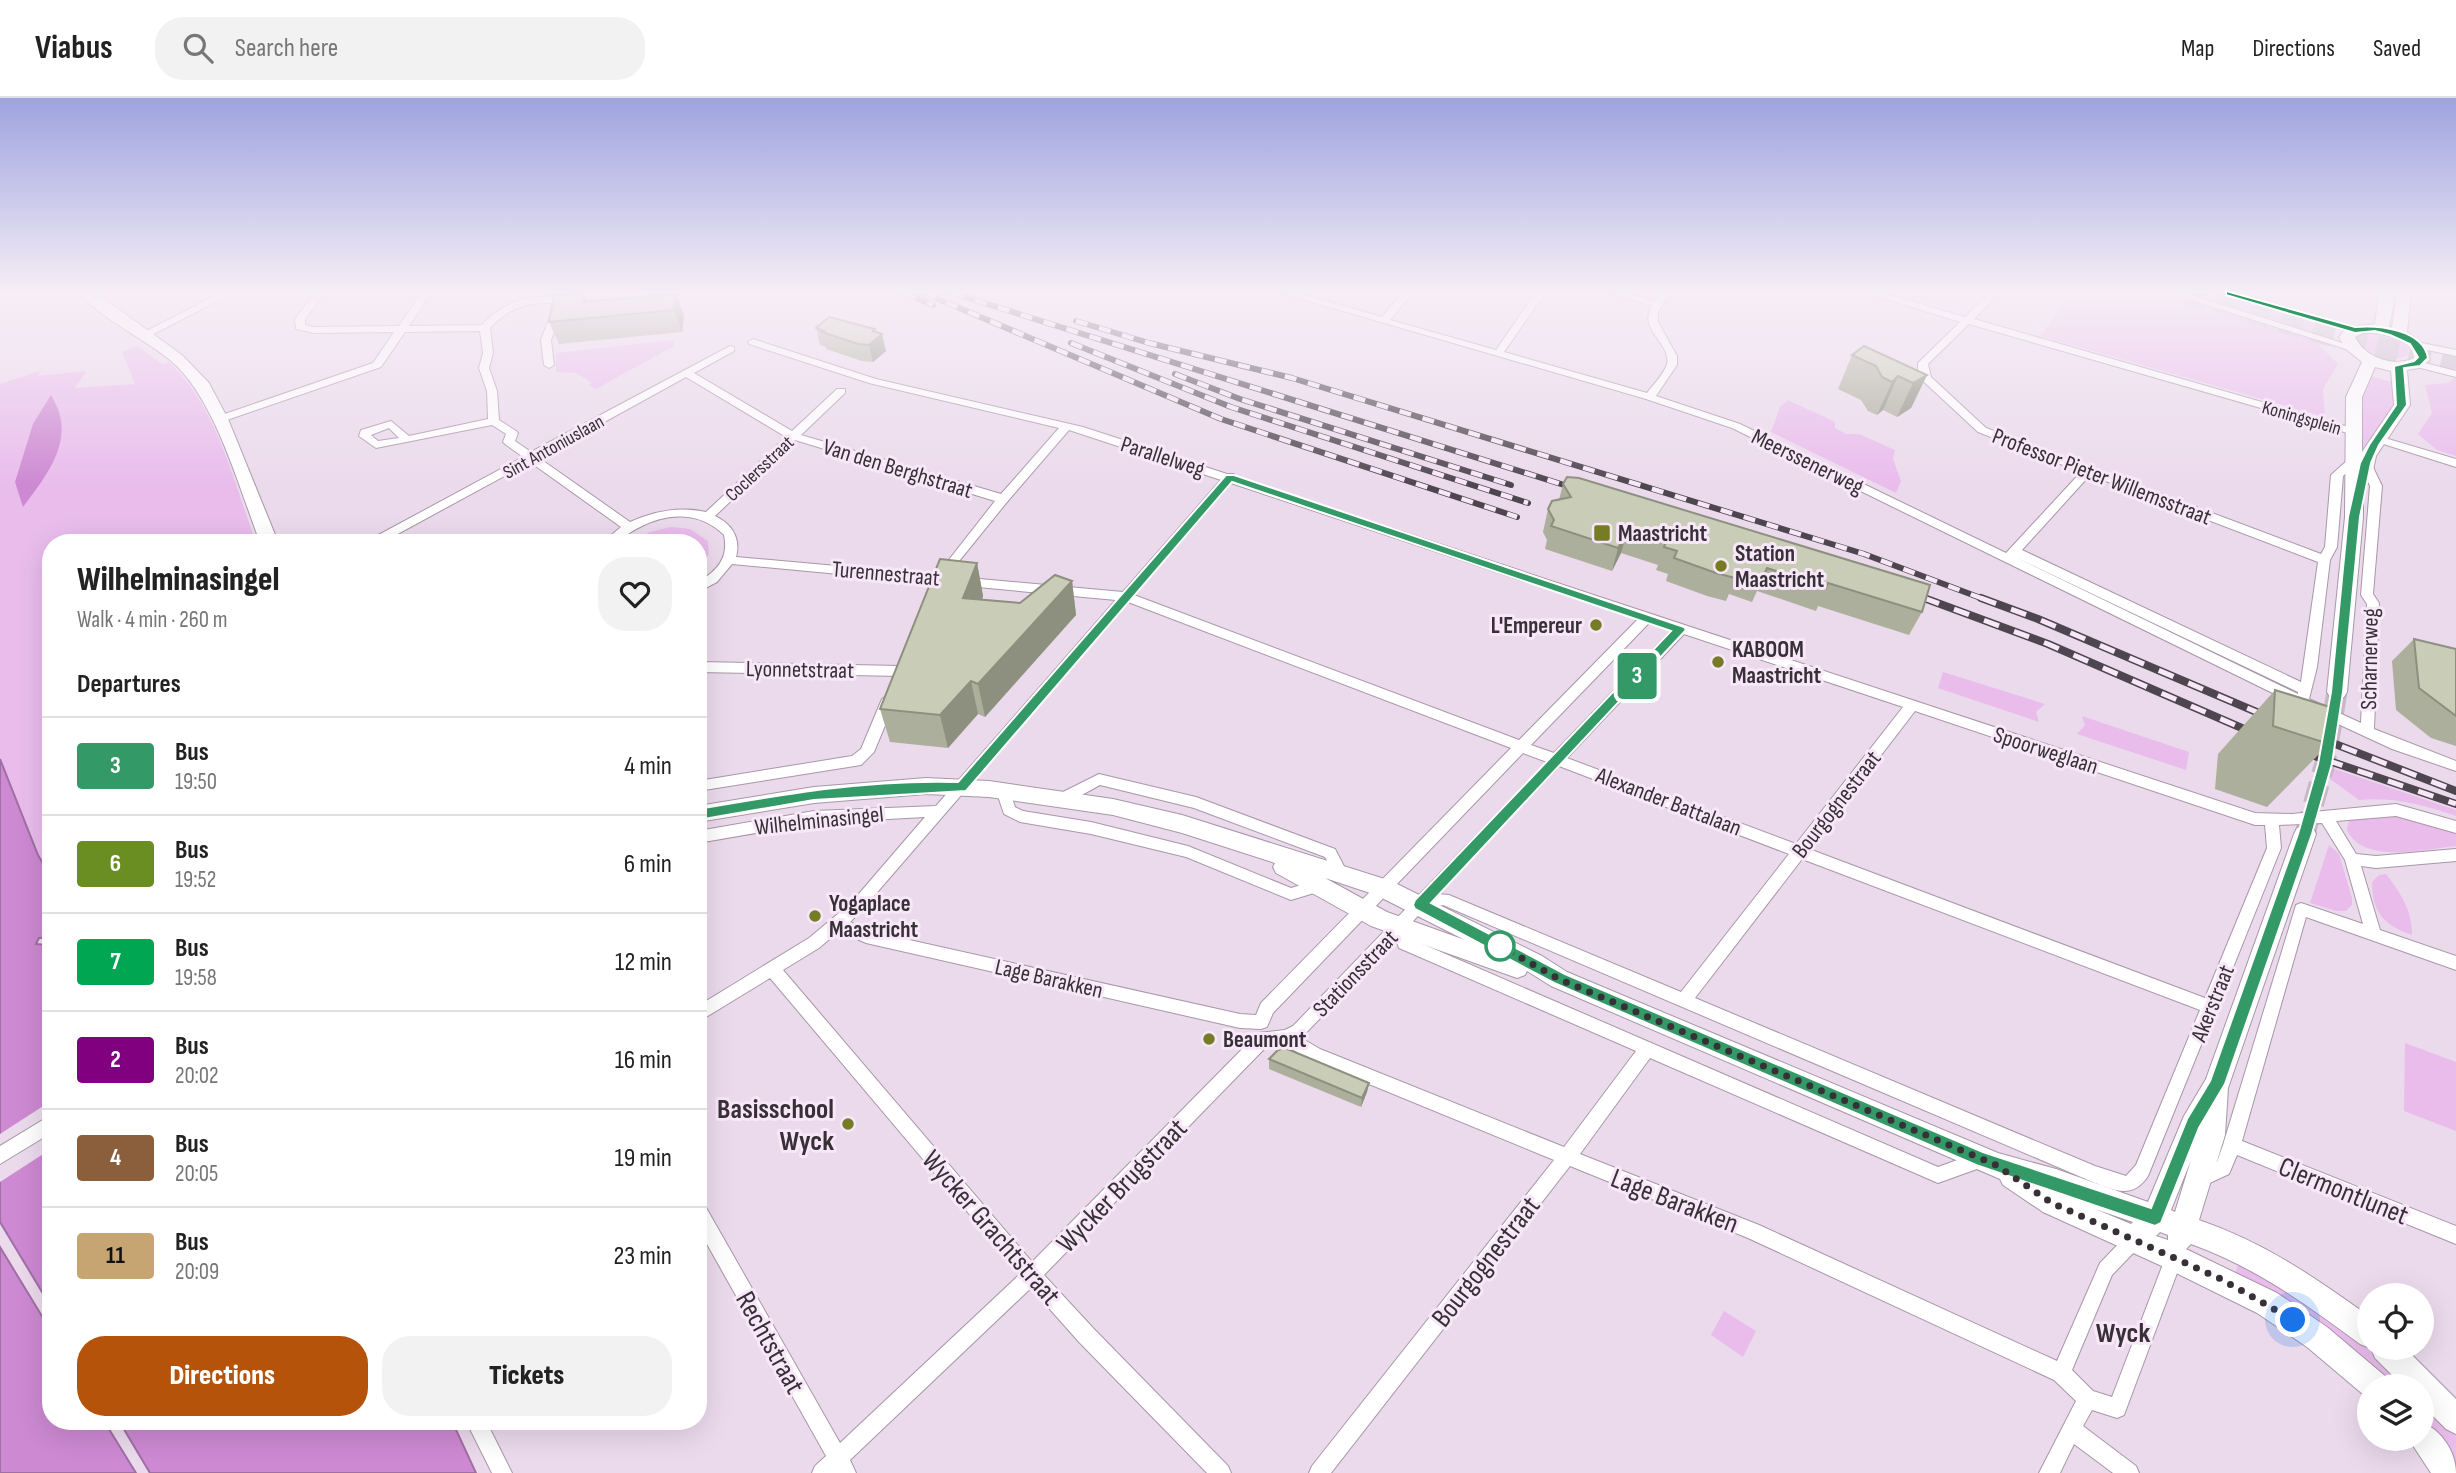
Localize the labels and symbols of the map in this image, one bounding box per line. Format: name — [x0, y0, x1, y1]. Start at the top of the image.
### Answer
street label: Koningsplein — [2259, 396, 2344, 441]
street label: Sint Antoniuslaan — [499, 410, 608, 484]
street label: Professor Pieter Willemsstraat — [1988, 422, 2215, 532]
street label: Meerssenerweg — [1747, 423, 1868, 501]
street label: Parallelweg — [1117, 430, 1208, 484]
street label: Coclersstraat — [721, 431, 799, 507]
street label: Van den Berghstraat — [819, 433, 976, 505]
place label: Maastricht — [1618, 520, 1708, 548]
marker: Maastricht — [1592, 523, 1612, 543]
place label: Station Maastricht — [1735, 540, 1825, 594]
street label: Turennestraat — [831, 555, 941, 593]
marker: Station Maastricht — [1713, 558, 1729, 574]
street label: Scharnerweg — [2355, 608, 2385, 710]
place label: L'Empereur — [1491, 612, 1582, 640]
marker: L'Empereur — [1588, 617, 1604, 633]
place label: KABOOM Maastricht — [1732, 636, 1822, 690]
line badge: 3 — [1614, 653, 1660, 699]
marker: KABOOM Maastricht — [1710, 654, 1726, 670]
street label: Lyonnetstraat — [746, 655, 854, 685]
street label: Spoorweglaan — [1990, 721, 2102, 781]
street label: Bourgognestraat — [1786, 745, 1887, 864]
street label: Alexander Battalaan — [1591, 761, 1745, 842]
street label: Wilhelminasingel — [753, 800, 885, 842]
place label: Yogaplace Maastricht — [829, 890, 919, 944]
marker: Yogaplace Maastricht — [807, 908, 823, 924]
street label: Stationsstraat — [1307, 924, 1404, 1023]
unlabelled marker — [1485, 931, 1515, 961]
street label: Lage Barakken — [992, 953, 1105, 1005]
street label: Akerstraat — [2185, 961, 2241, 1047]
place label: Beaumont — [1223, 1026, 1307, 1054]
marker: Beaumont — [1201, 1031, 1217, 1047]
place label: Basisschool Wyck — [717, 1093, 834, 1158]
street label: Wycker Brugstraat — [1050, 1112, 1194, 1260]
marker: Basisschool Wyck — [840, 1116, 856, 1132]
street label: Wycker Grachtstraat — [915, 1144, 1067, 1312]
street label: Clermontlunet — [2274, 1150, 2413, 1232]
street label: Lage Barakken — [1606, 1162, 1743, 1241]
street label: Bourgognestraat — [1425, 1190, 1547, 1334]
street label: Rechtstraat — [728, 1286, 811, 1400]
your location — [2275, 1302, 2310, 1337]
district label: Wyck — [2096, 1317, 2150, 1350]

